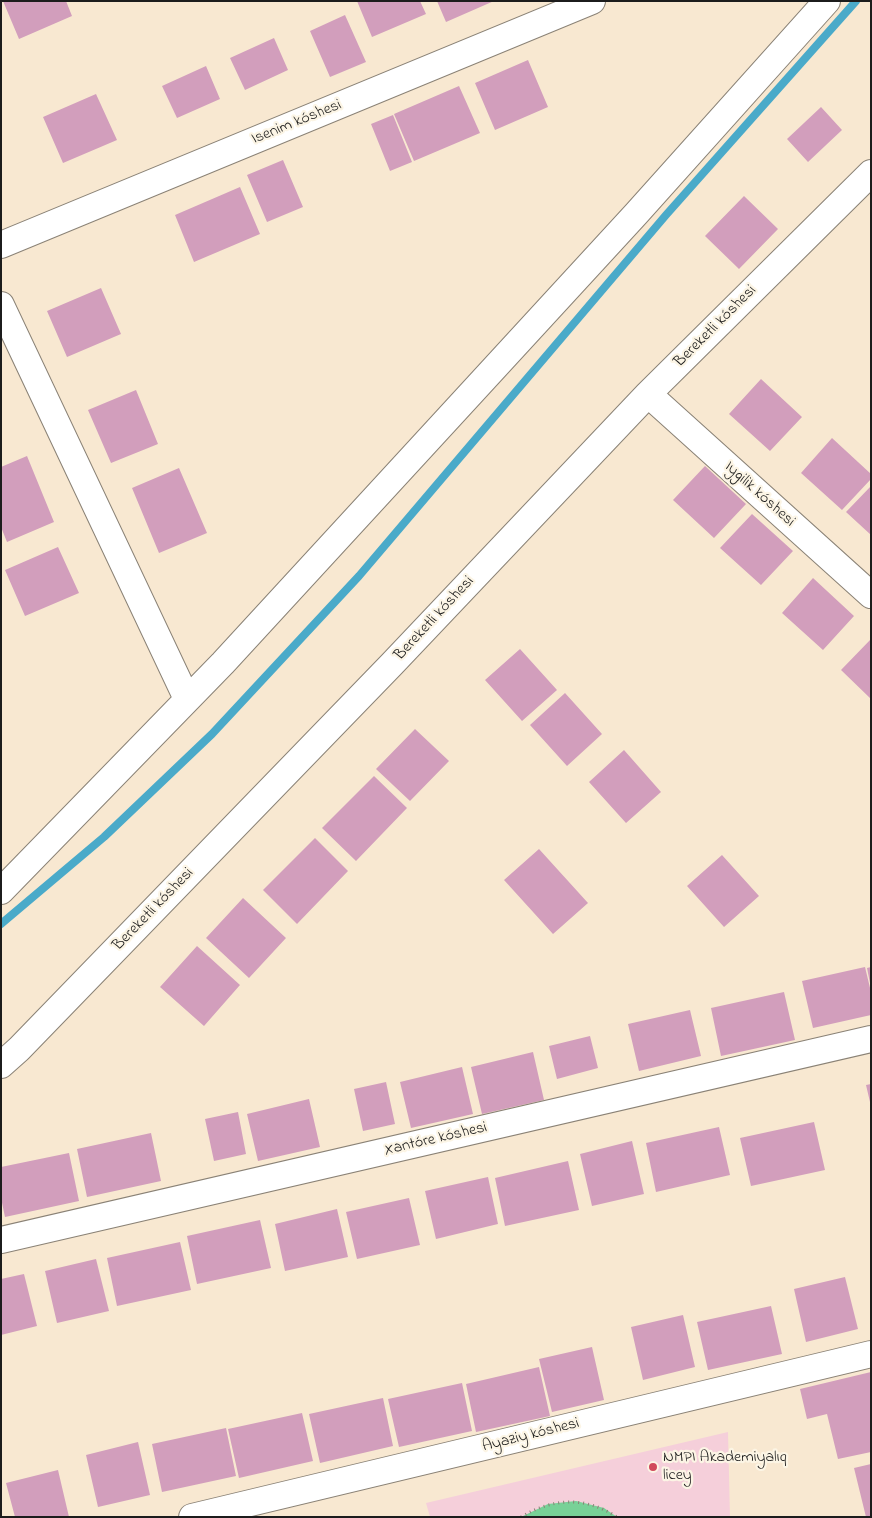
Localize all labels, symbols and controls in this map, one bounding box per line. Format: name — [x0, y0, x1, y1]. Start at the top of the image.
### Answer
street label: Isenim kóshesi — [249, 96, 345, 150]
street label: Bereketli kóshesi — [671, 282, 761, 372]
street label: Iygilik kóshesi — [720, 458, 798, 532]
street label: Bereketli kóshesi — [391, 573, 479, 665]
street label: Bereketli kóshesi — [109, 864, 199, 956]
street label: Xantóre kóshesi — [383, 1119, 489, 1161]
street label: Ayaziy kóshesi — [481, 1415, 581, 1457]
place label: NMPI Akademiyalıq licey — [663, 1448, 786, 1486]
marker: NMPI Akademiyalıq licey — [647, 1461, 659, 1473]

